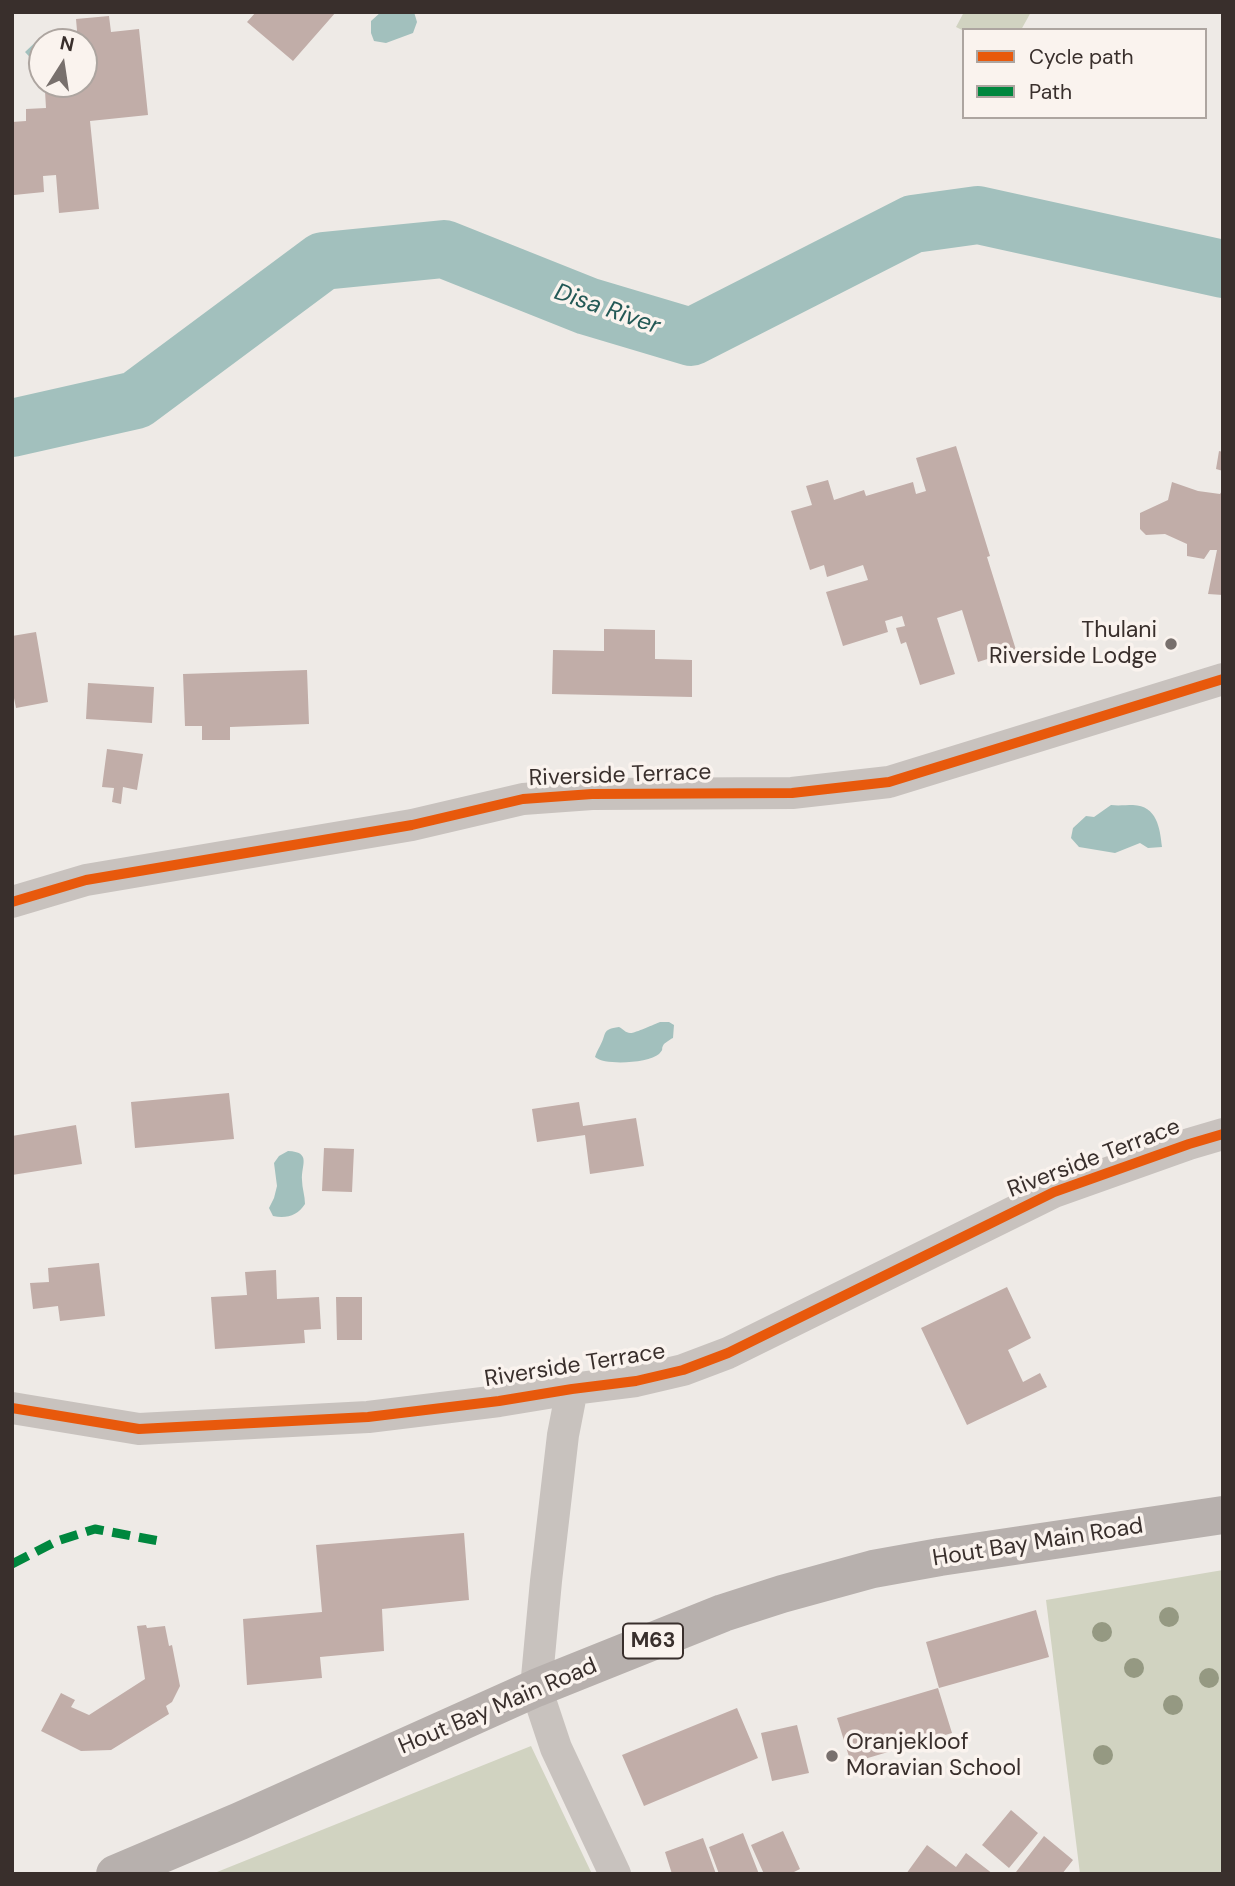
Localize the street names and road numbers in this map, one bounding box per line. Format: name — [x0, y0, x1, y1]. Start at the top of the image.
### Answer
street label: Riverside Terrace — [528, 759, 712, 793]
street label: Riverside Terrace — [1004, 1113, 1184, 1205]
street label: Riverside Terrace — [483, 1338, 667, 1394]
street label: Hout Bay Main Road — [931, 1513, 1145, 1573]
road number: M63 — [623, 1624, 683, 1658]
street label: Hout Bay Main Road — [395, 1653, 601, 1761]

